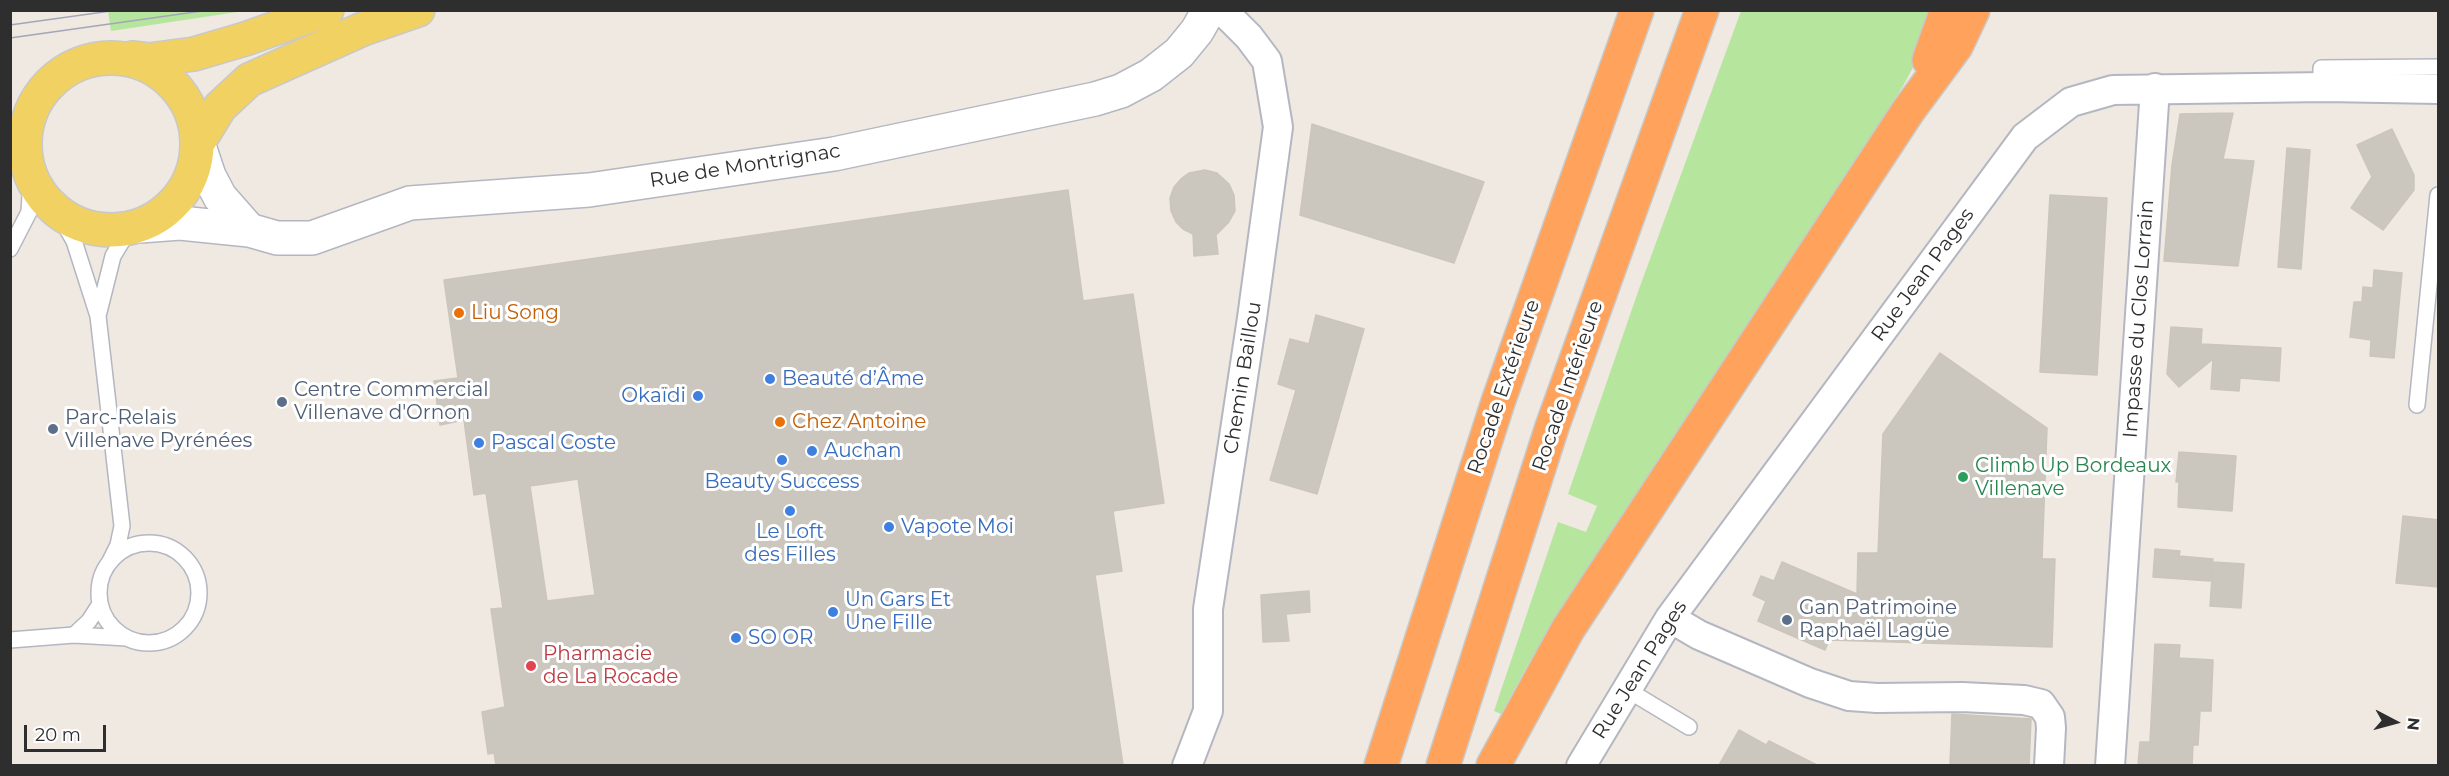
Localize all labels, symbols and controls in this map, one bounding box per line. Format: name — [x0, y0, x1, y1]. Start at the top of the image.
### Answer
street label: Rue de Montrignac — [648, 139, 842, 193]
street label: Impasse du Clos Lorrain — [2119, 199, 2159, 439]
street label: Rue Jean Pages — [1867, 204, 1979, 346]
street label: Rocade Extérieure — [1463, 297, 1545, 477]
street label: Rocade Intérieure — [1528, 298, 1608, 474]
street label: Chemin Baillou — [1219, 300, 1267, 456]
place label: Liu Song — [471, 301, 559, 325]
marker: Liu Song — [452, 306, 466, 320]
place label: Beauté d’Âme — [782, 367, 924, 391]
marker: Beauté d’Âme — [763, 372, 777, 386]
place label: Centre Commercial Villenave d'Ornon — [294, 378, 489, 425]
place label: Okaïdi — [621, 384, 686, 408]
marker: Okaïdi — [691, 389, 705, 403]
marker: Centre Commercial Villenave d'Ornon — [275, 395, 289, 409]
place label: Parc-Relais Villenave Pyrénées — [65, 406, 252, 453]
place label: Chez Antoine — [792, 410, 926, 434]
marker: Chez Antoine — [773, 415, 787, 429]
marker: Parc-Relais Villenave Pyrénées — [46, 422, 60, 436]
place label: Pascal Coste — [491, 431, 616, 455]
marker: Pascal Coste — [472, 436, 486, 450]
place label: Auchan — [824, 439, 902, 463]
marker: Auchan — [805, 444, 819, 458]
marker: Beauty Success — [775, 453, 789, 467]
place label: Climb Up Bordeaux Villenave — [1975, 454, 2171, 501]
place label: Beauty Success — [704, 470, 860, 494]
marker: Climb Up Bordeaux Villenave — [1956, 470, 1970, 484]
marker: Le Loft des Filles — [783, 504, 797, 518]
place label: Vapote Moi — [901, 515, 1014, 539]
place label: Le Loft des Filles — [744, 520, 836, 567]
marker: Vapote Moi — [882, 520, 896, 534]
place label: Un Gars Et Une Fille — [845, 588, 951, 635]
street label: Rue Jean Pages — [1588, 596, 1692, 744]
place label: Gan Patrimoine Raphaël Lagüe — [1799, 596, 1957, 643]
marker: Un Gars Et Une Fille — [826, 605, 840, 619]
marker: Gan Patrimoine Raphaël Lagüe — [1780, 613, 1794, 627]
place label: SO OR — [748, 626, 814, 650]
marker: SO OR — [729, 631, 743, 645]
place label: Pharmacie de La Rocade — [543, 642, 678, 689]
marker: Pharmacie de La Rocade — [524, 659, 538, 673]
north arrow — [2365, 692, 2425, 752]
scale bar — [27, 713, 110, 751]
text: N — [2403, 717, 2424, 731]
text: 20 m — [35, 724, 81, 746]

